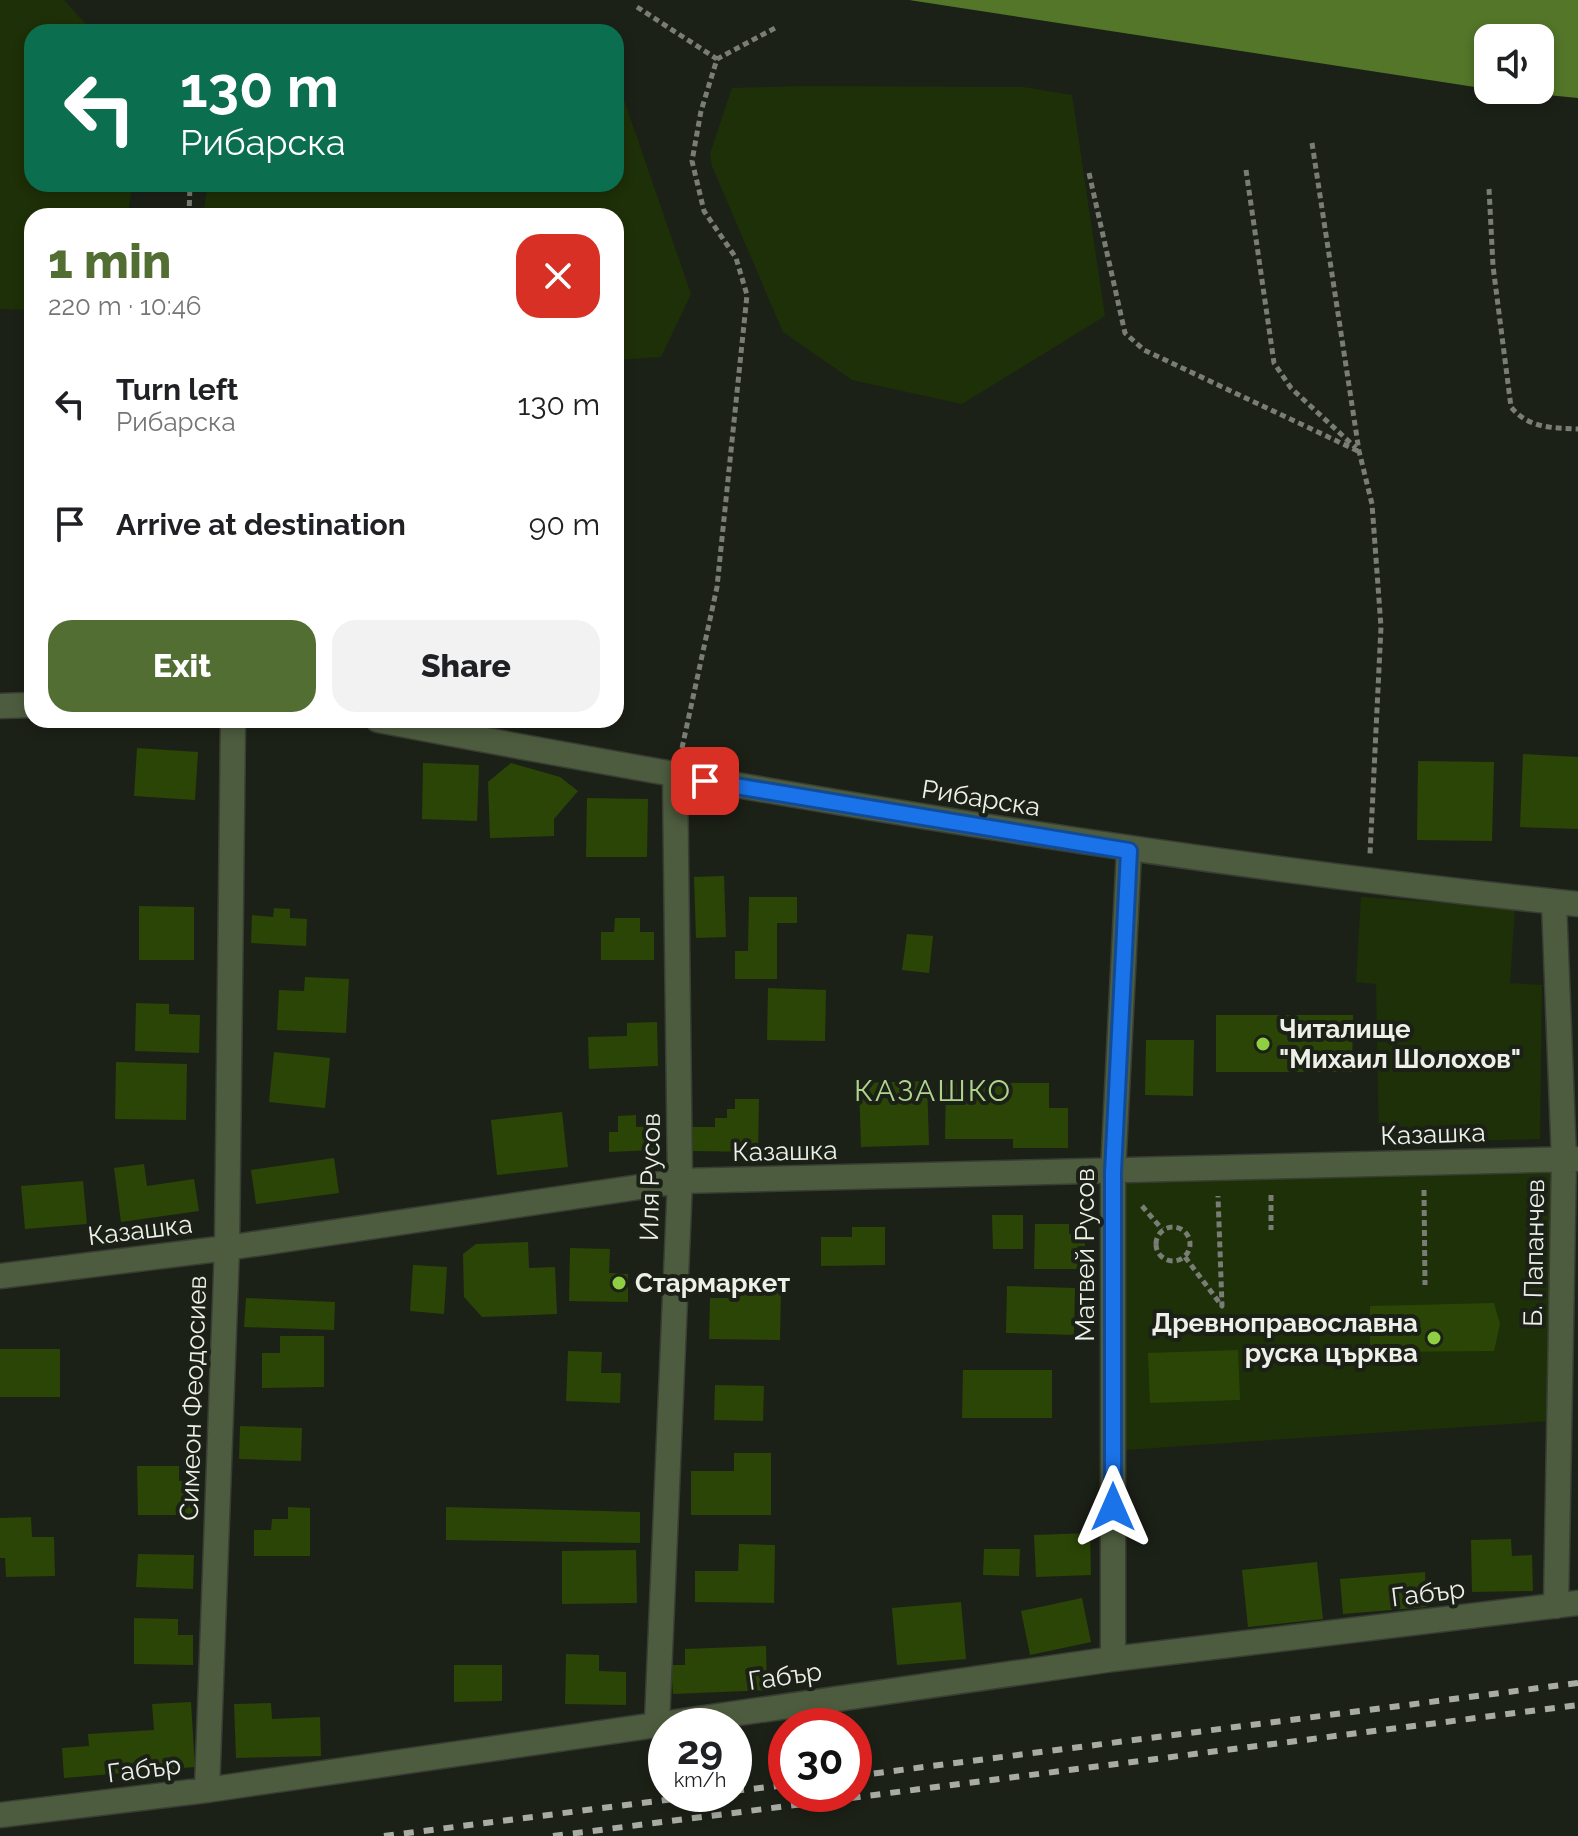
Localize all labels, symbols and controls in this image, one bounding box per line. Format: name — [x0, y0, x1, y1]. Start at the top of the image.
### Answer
map controls — [1474, 24, 1554, 104]
button: sound — [1474, 24, 1554, 104]
text: 130 m — [180, 54, 339, 120]
icon: left — [48, 56, 152, 160]
text: Рибарска — [180, 121, 346, 163]
text: 1 min — [48, 233, 171, 289]
button: close — [516, 234, 600, 318]
text: 220 m · 10:46 — [48, 291, 202, 321]
text: Turn left — [116, 372, 238, 407]
icon: left — [48, 382, 92, 426]
text: 130 m — [518, 387, 600, 422]
text: Рибарска — [116, 407, 236, 437]
icon: arrive — [48, 502, 92, 546]
text: Arrive at destination — [116, 507, 406, 542]
text: 90 m — [529, 507, 600, 542]
button: Exit — [48, 620, 316, 712]
button: Share — [332, 620, 600, 712]
pin — [671, 747, 739, 815]
icon: arrive — [683, 759, 727, 803]
street label: Рибарска — [920, 774, 1042, 822]
place label: Читалище "Михаил Шолохов" — [1279, 1014, 1521, 1074]
marker: Читалище "Михаил Шолохов" — [1254, 1035, 1272, 1053]
district label: КАЗАШКО — [854, 1073, 1012, 1108]
street label: Иля Русов — [634, 1113, 666, 1241]
street label: Казашка — [1380, 1117, 1486, 1151]
street label: Казашка — [732, 1135, 838, 1167]
street label: Матвей Русов — [1070, 1168, 1100, 1342]
street label: Б. Папанчев — [1518, 1179, 1550, 1327]
street label: Казашка — [86, 1209, 194, 1251]
place label: Стармаркет — [635, 1268, 790, 1298]
marker: Стармаркет — [610, 1274, 628, 1292]
street label: Симеон Феодосиев — [174, 1275, 212, 1521]
place label: Древноправославна руска църква — [1152, 1308, 1418, 1368]
marker: Древноправославна руска църква — [1425, 1329, 1443, 1347]
position arrow — [1071, 1465, 1155, 1549]
street label: Габър — [1389, 1574, 1467, 1612]
street label: Габър — [746, 1656, 824, 1696]
speed limit sign: 30 — [768, 1708, 872, 1812]
text: 29 — [677, 1726, 723, 1773]
street label: Габър — [105, 1750, 183, 1788]
text: km/h — [674, 1768, 726, 1792]

